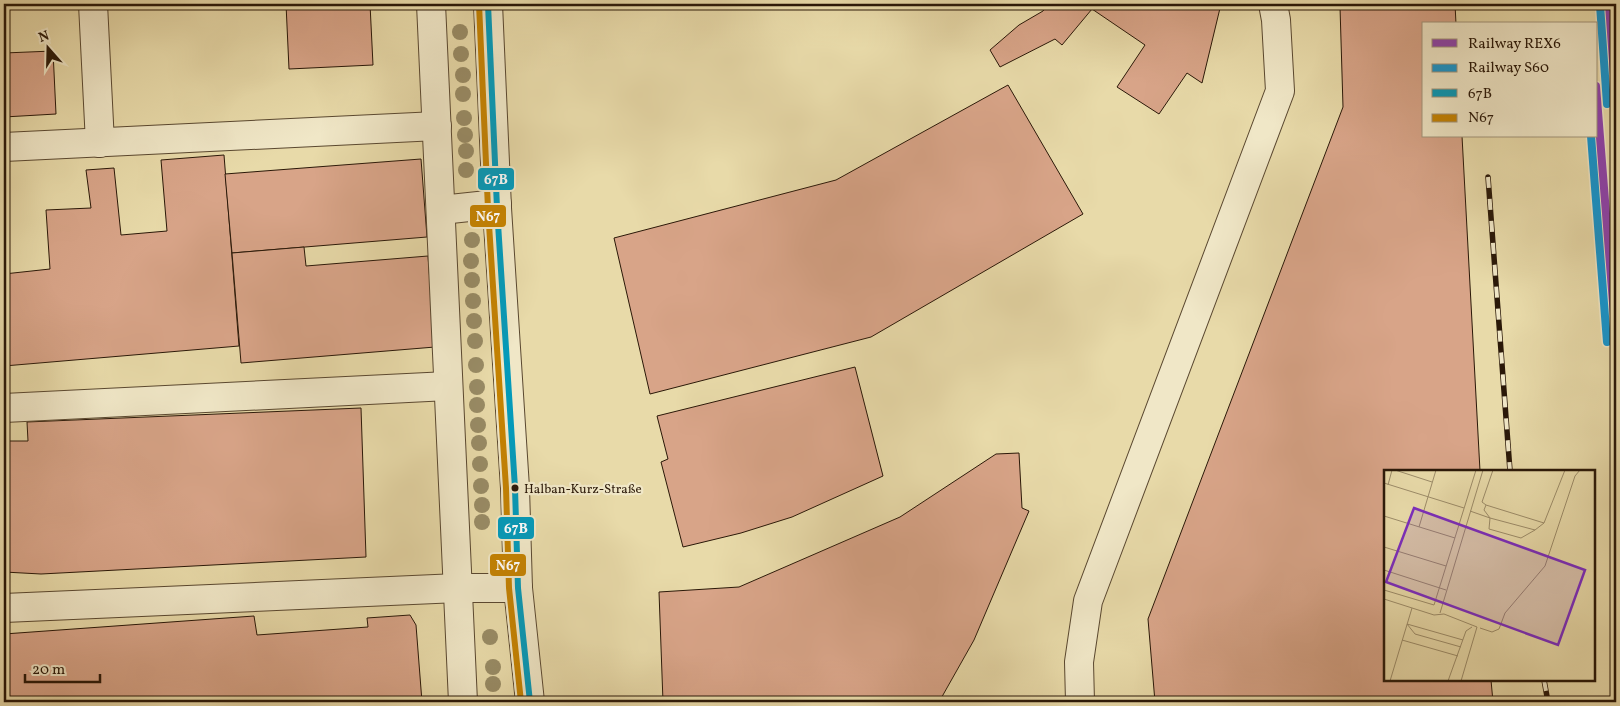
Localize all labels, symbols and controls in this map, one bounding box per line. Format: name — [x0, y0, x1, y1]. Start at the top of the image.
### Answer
north arrow — [22, 22, 72, 72]
legend — [1422, 22, 1598, 138]
text: N — [36, 27, 52, 48]
text: Railway REX6 — [1468, 34, 1561, 55]
text: Railway S60 — [1468, 58, 1549, 79]
text: 67B — [1468, 84, 1492, 105]
text: N67 — [1468, 108, 1494, 129]
line badge: 67B — [477, 167, 515, 191]
text: 67B — [484, 171, 508, 190]
line badge: N67 — [469, 204, 507, 228]
text: N67 — [476, 208, 501, 227]
inset map — [1384, 470, 1595, 681]
place label: Halban-Kurz-Straße — [524, 481, 642, 499]
marker: Halban-Kurz-Straße — [510, 483, 520, 493]
line badge: 67B — [497, 516, 535, 540]
text: 67B — [504, 520, 528, 539]
line badge: N67 — [489, 553, 527, 577]
text: N67 — [496, 557, 521, 576]
scale bar — [25, 651, 100, 683]
text: 20 m — [32, 660, 65, 681]

